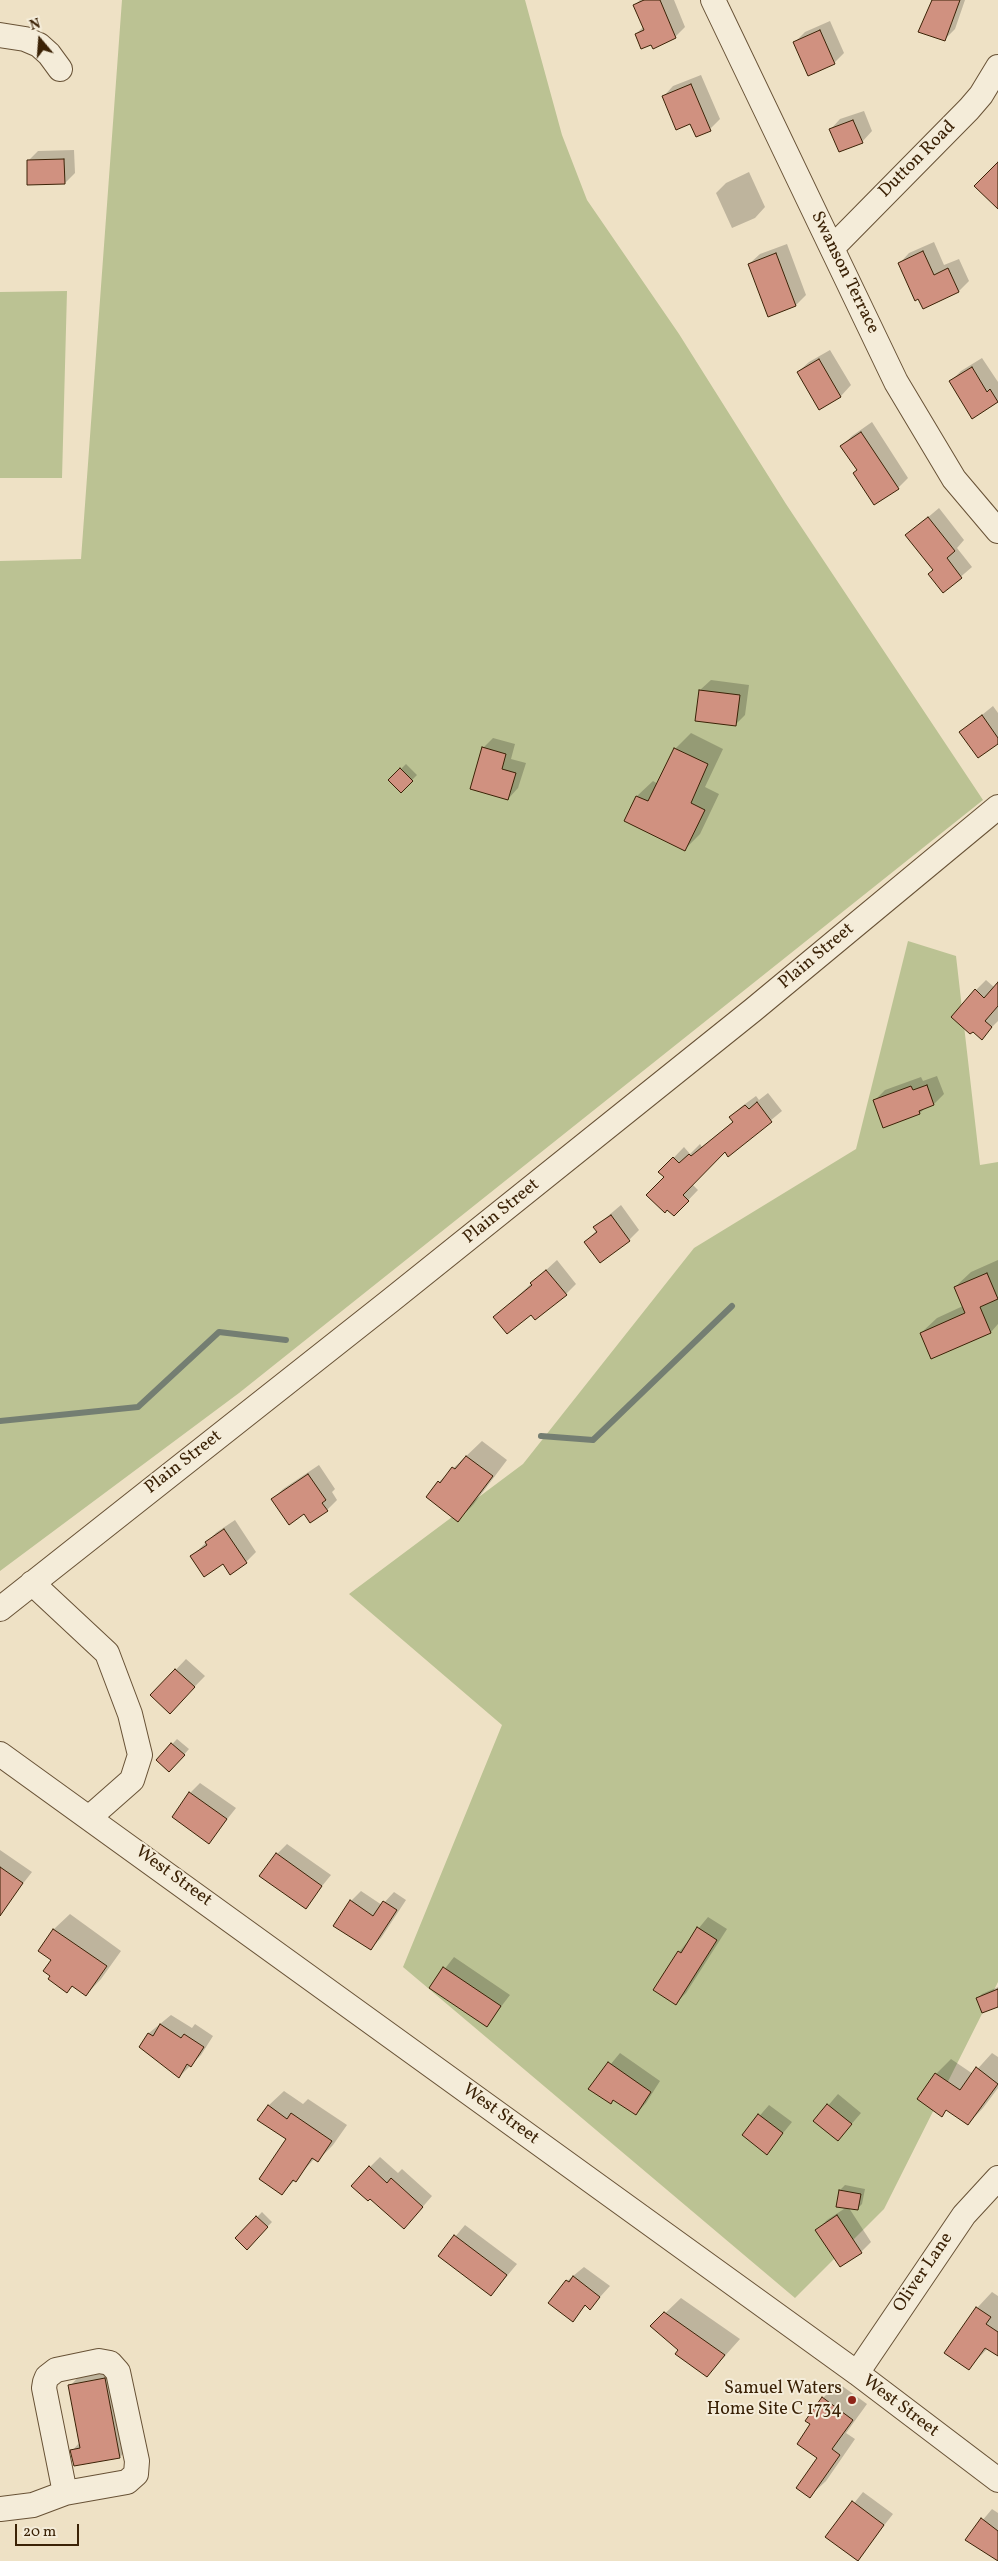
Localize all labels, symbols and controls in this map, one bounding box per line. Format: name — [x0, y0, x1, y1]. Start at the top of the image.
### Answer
north arrow — [15, 15, 65, 65]
text: N — [27, 15, 43, 36]
street label: Dutton Road — [875, 117, 961, 203]
street label: Swanson Terrace — [805, 208, 883, 338]
street label: Plain Street — [775, 919, 859, 995]
street label: Plain Street — [460, 1175, 544, 1249]
street label: Plain Street — [141, 1426, 227, 1500]
street label: West Street — [130, 1842, 216, 1912]
street label: West Street — [457, 2080, 543, 2150]
street label: Oliver Lane — [890, 2229, 958, 2317]
street label: West Street — [858, 2371, 942, 2443]
place label: Samuel Waters Home Site C 1734 — [707, 2379, 842, 2422]
marker: Samuel Waters Home Site C 1734 — [846, 2394, 858, 2406]
scale bar — [18, 2514, 81, 2546]
text: 20 m — [23, 2522, 56, 2543]

